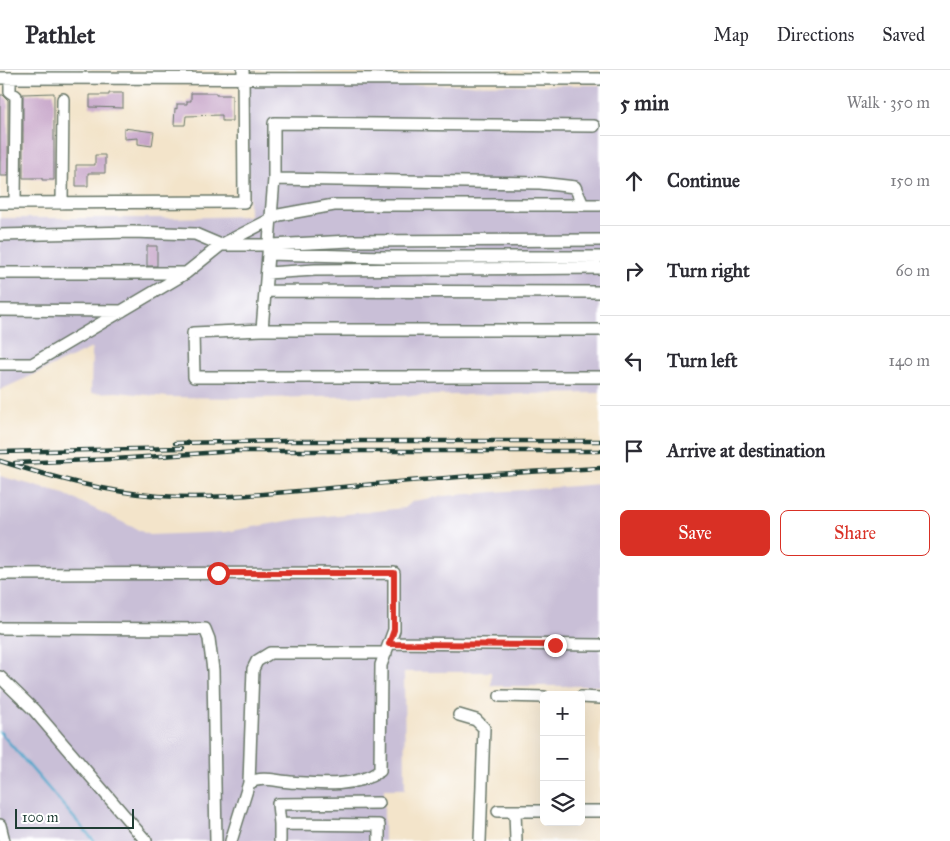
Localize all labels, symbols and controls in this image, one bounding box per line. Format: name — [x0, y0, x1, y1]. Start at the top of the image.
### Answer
text: Pathlet — [25, 20, 95, 50]
text: Map — [713, 24, 749, 46]
text: Directions — [777, 24, 854, 46]
text: Saved — [882, 24, 925, 46]
text: 5 min — [620, 90, 669, 116]
text: Walk · 350 m — [847, 93, 930, 112]
icon: ahead — [620, 167, 648, 195]
text: Continue — [667, 169, 740, 192]
text: 150 m — [890, 171, 930, 190]
icon: right — [620, 257, 648, 285]
text: Turn right — [667, 259, 750, 282]
text: 60 m — [896, 261, 930, 280]
icon: left — [620, 347, 648, 375]
text: Turn left — [667, 349, 737, 372]
text: 140 m — [889, 351, 930, 370]
icon: arrive — [620, 437, 648, 465]
text: Arrive at destination — [667, 439, 825, 462]
button: Save — [620, 510, 770, 556]
button: Share — [780, 510, 930, 556]
route start — [207, 562, 230, 585]
route end — [544, 634, 567, 657]
map controls — [540, 691, 585, 826]
button: + — [540, 691, 585, 736]
button: − — [540, 736, 585, 781]
button: layers — [540, 781, 585, 826]
scale bar — [15, 806, 134, 829]
text: 100 m — [22, 809, 59, 826]

